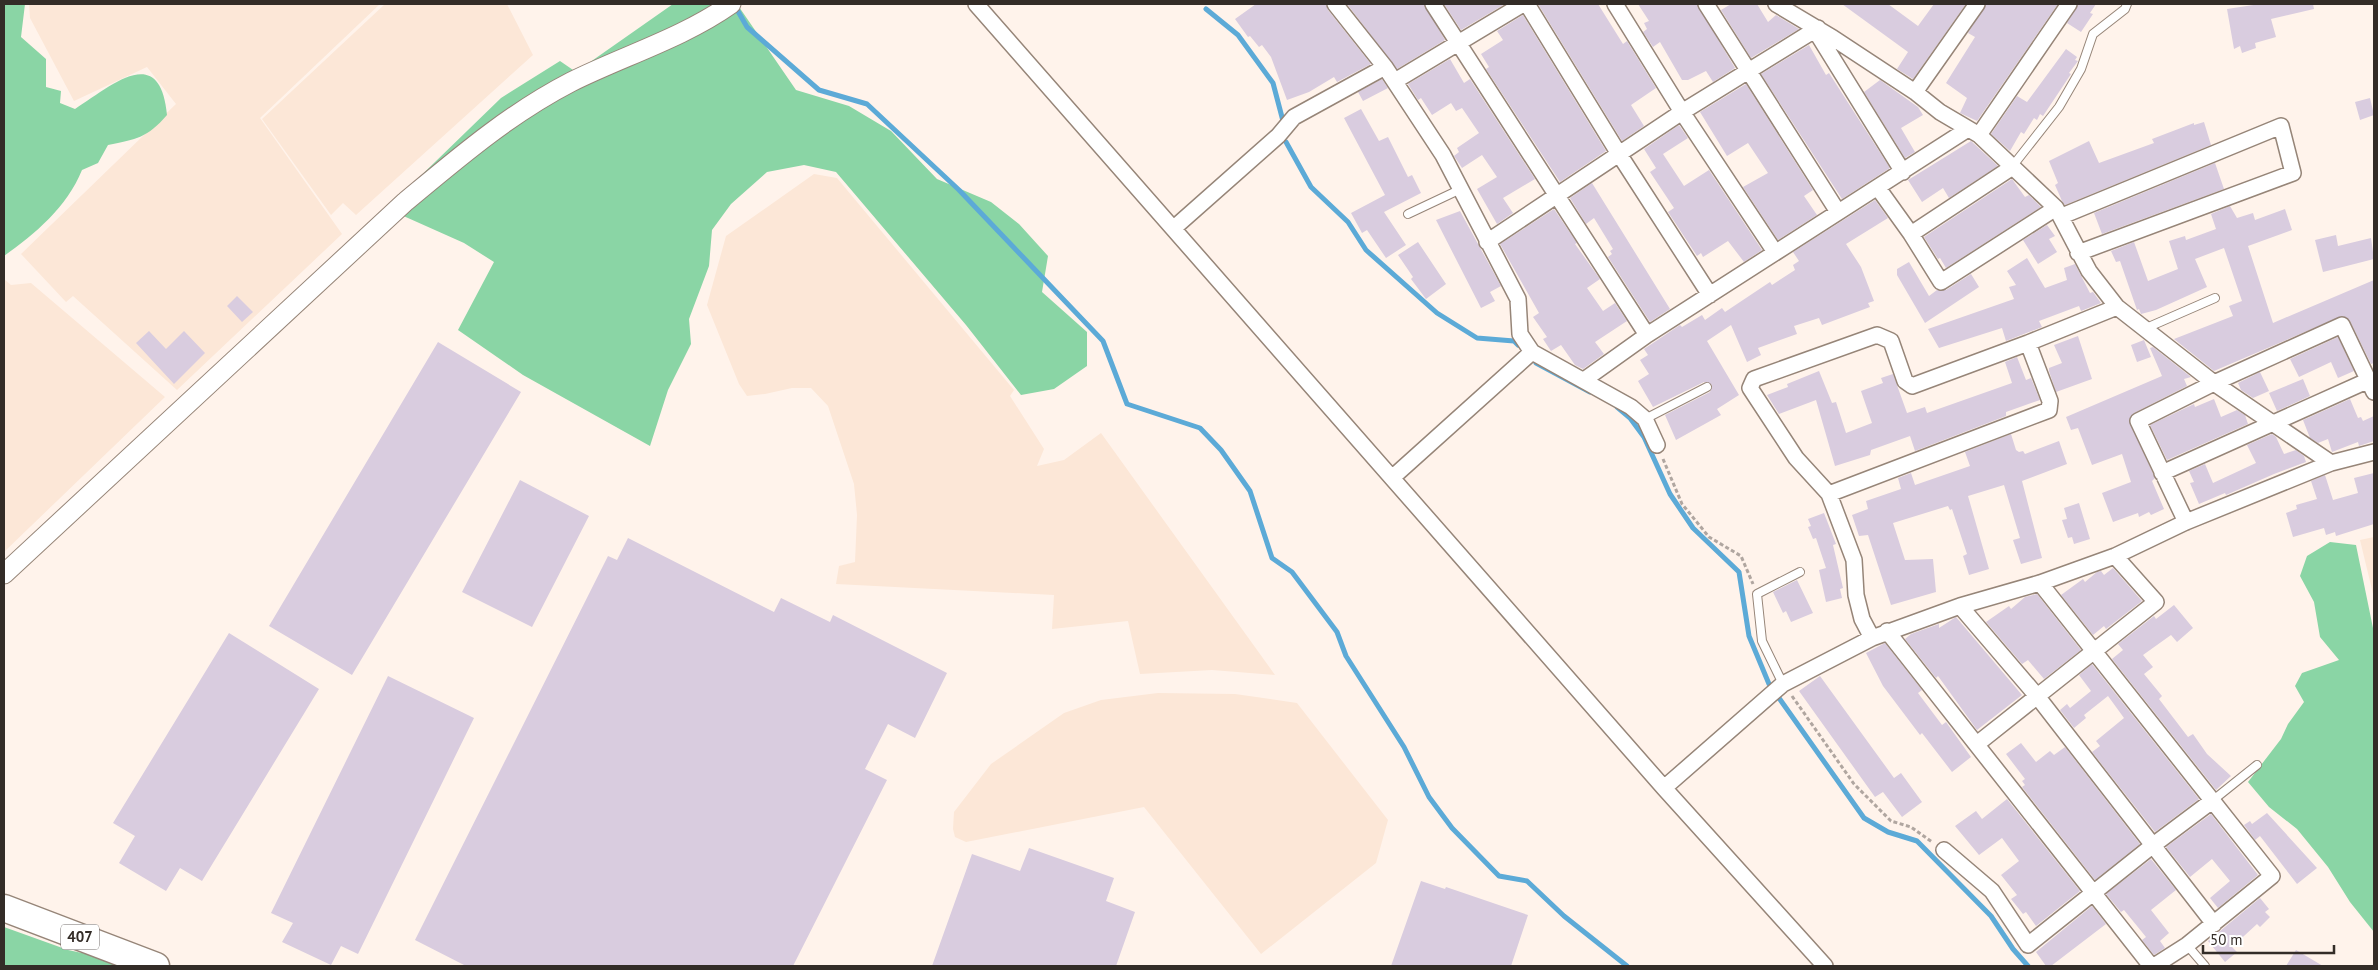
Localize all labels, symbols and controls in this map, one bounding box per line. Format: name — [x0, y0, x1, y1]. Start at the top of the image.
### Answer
scale bar — [2203, 922, 2334, 954]
road number: 407 — [61, 924, 99, 950]
text: 50 m — [2210, 930, 2243, 949]

